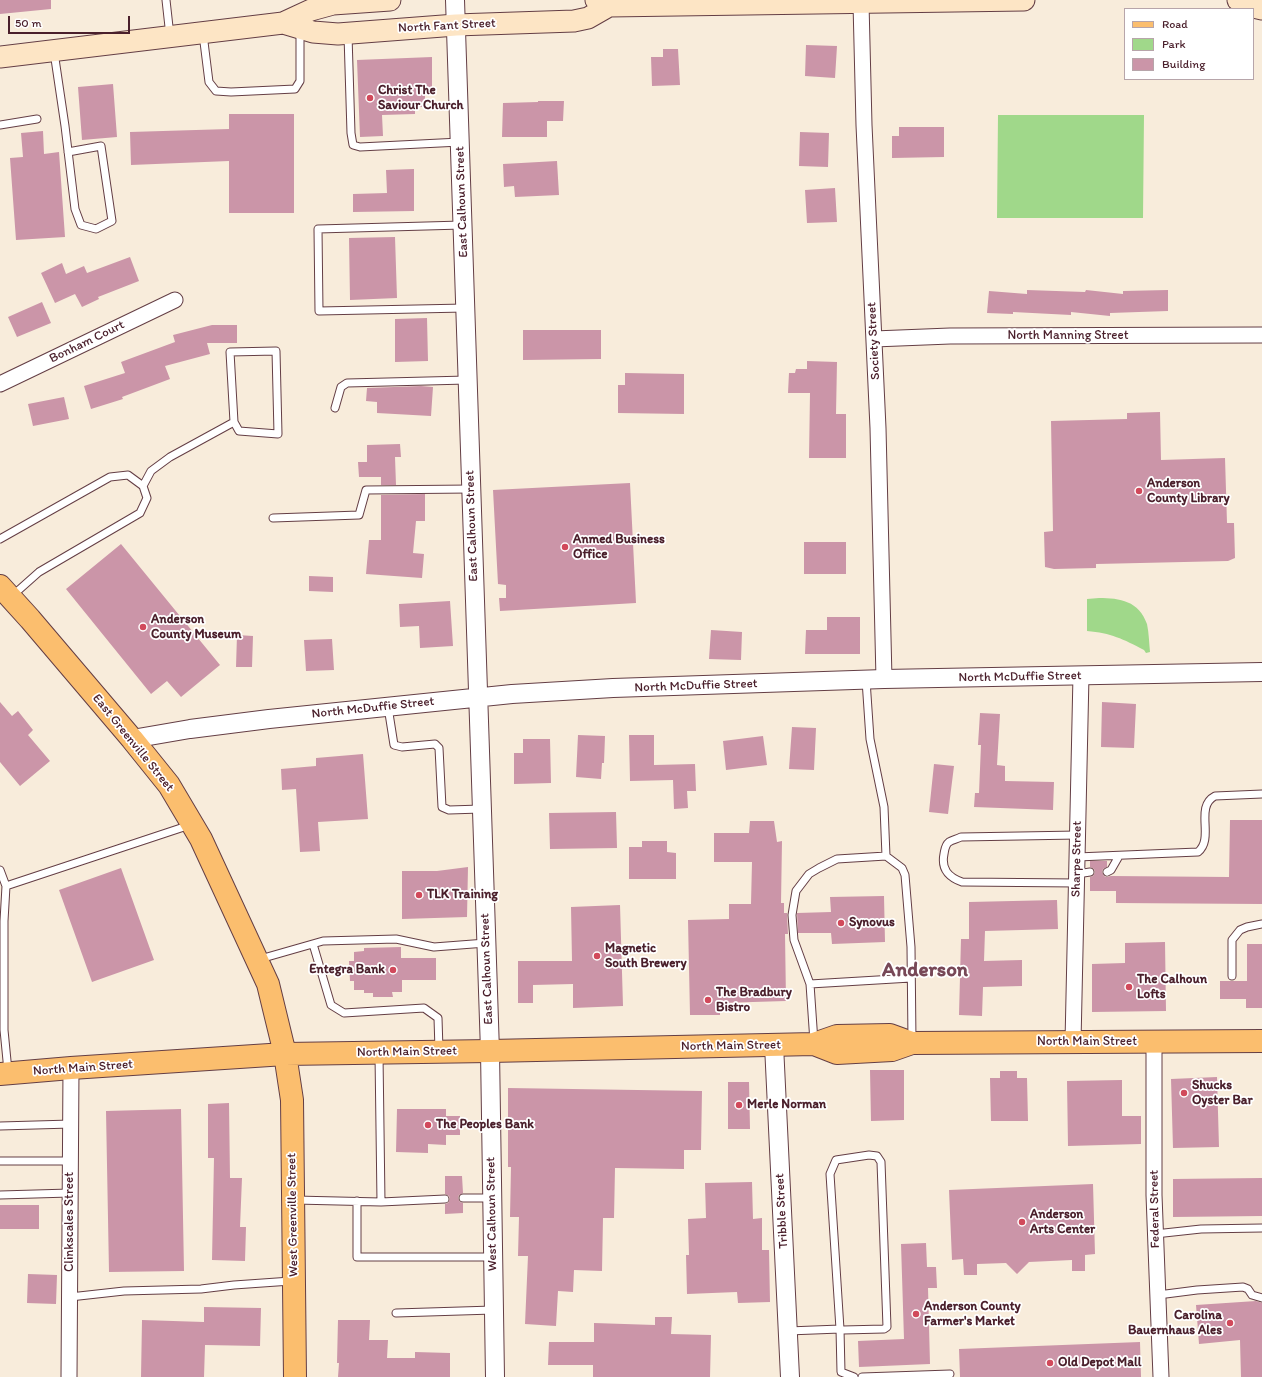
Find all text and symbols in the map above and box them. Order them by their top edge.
scale bar [10,8,132,34]
legend [1124,8,1254,80]
text: 50 m [15,16,41,30]
street label: North Fant Street [398,16,496,36]
text: Road [1162,17,1188,31]
text: Park [1162,37,1186,51]
text: Building [1162,57,1205,71]
place label: Christ The Saviour Church [378,83,464,114]
marker: Christ The Saviour Church [365,93,375,103]
street label: East Calhoun Street [452,146,472,258]
street label: Society Street [864,302,884,380]
street label: Bonham Court [47,317,127,367]
street label: North Manning Street [1007,328,1129,344]
street label: East Calhoun Street [462,470,482,582]
place label: Anderson County Library [1147,476,1230,507]
marker: Anderson County Library [1134,486,1144,496]
place label: Anmed Business Office [573,532,665,563]
marker: Anmed Business Office [560,542,570,552]
place label: Anderson County Museum [151,612,241,643]
marker: Anderson County Museum [138,622,148,632]
street label: North McDuffie Street [958,668,1082,686]
street label: North McDuffie Street [634,676,758,696]
street label: East Greenville Street [89,691,177,795]
street label: North McDuffie Street [311,694,435,722]
street label: Sharpe Street [1069,821,1085,897]
place label: TLK Training [427,887,498,903]
marker: TLK Training [414,890,424,900]
street label: East Calhoun Street [477,913,497,1025]
place label: Synovus [849,915,895,931]
marker: Synovus [836,918,846,928]
place label: Magnetic South Brewery [605,941,687,972]
marker: Magnetic South Brewery [592,951,602,961]
district label: Anderson [882,958,968,984]
place label: Entegra Bank [309,962,385,978]
marker: Entegra Bank [388,965,398,975]
place label: The Calhoun Lofts [1137,972,1207,1003]
marker: The Calhoun Lofts [1124,982,1134,992]
place label: The Bradbury Bistro [716,985,792,1016]
marker: The Bradbury Bistro [703,995,713,1005]
street label: North Main Street [1037,1034,1137,1050]
street label: North Main Street [681,1037,781,1055]
street label: North Main Street [357,1043,457,1061]
street label: North Main Street [32,1057,134,1079]
place label: Shucks Oyster Bar [1192,1078,1253,1109]
marker: Shucks Oyster Bar [1179,1088,1189,1098]
place label: Merle Norman [747,1097,826,1113]
marker: Merle Norman [734,1100,744,1110]
place label: The Peoples Bank [436,1117,534,1133]
marker: The Peoples Bank [423,1120,433,1130]
street label: West Greenville Street [284,1153,302,1277]
street label: West Calhoun Street [483,1157,501,1271]
street label: Federal Street [1147,1170,1163,1248]
street label: Clinkscales Street [62,1172,78,1272]
street label: Tribble Street [772,1173,792,1249]
place label: Anderson Arts Center [1030,1207,1095,1238]
marker: Anderson Arts Center [1017,1217,1027,1227]
place label: Anderson County Farmer's Market [924,1299,1021,1330]
place label: Carolina Bauernhaus Ales [1128,1308,1222,1339]
marker: Anderson County Farmer's Market [911,1309,921,1319]
marker: Carolina Bauernhaus Ales [1225,1318,1235,1328]
place label: Old Depot Mall [1058,1355,1141,1371]
marker: Old Depot Mall [1045,1358,1055,1368]

